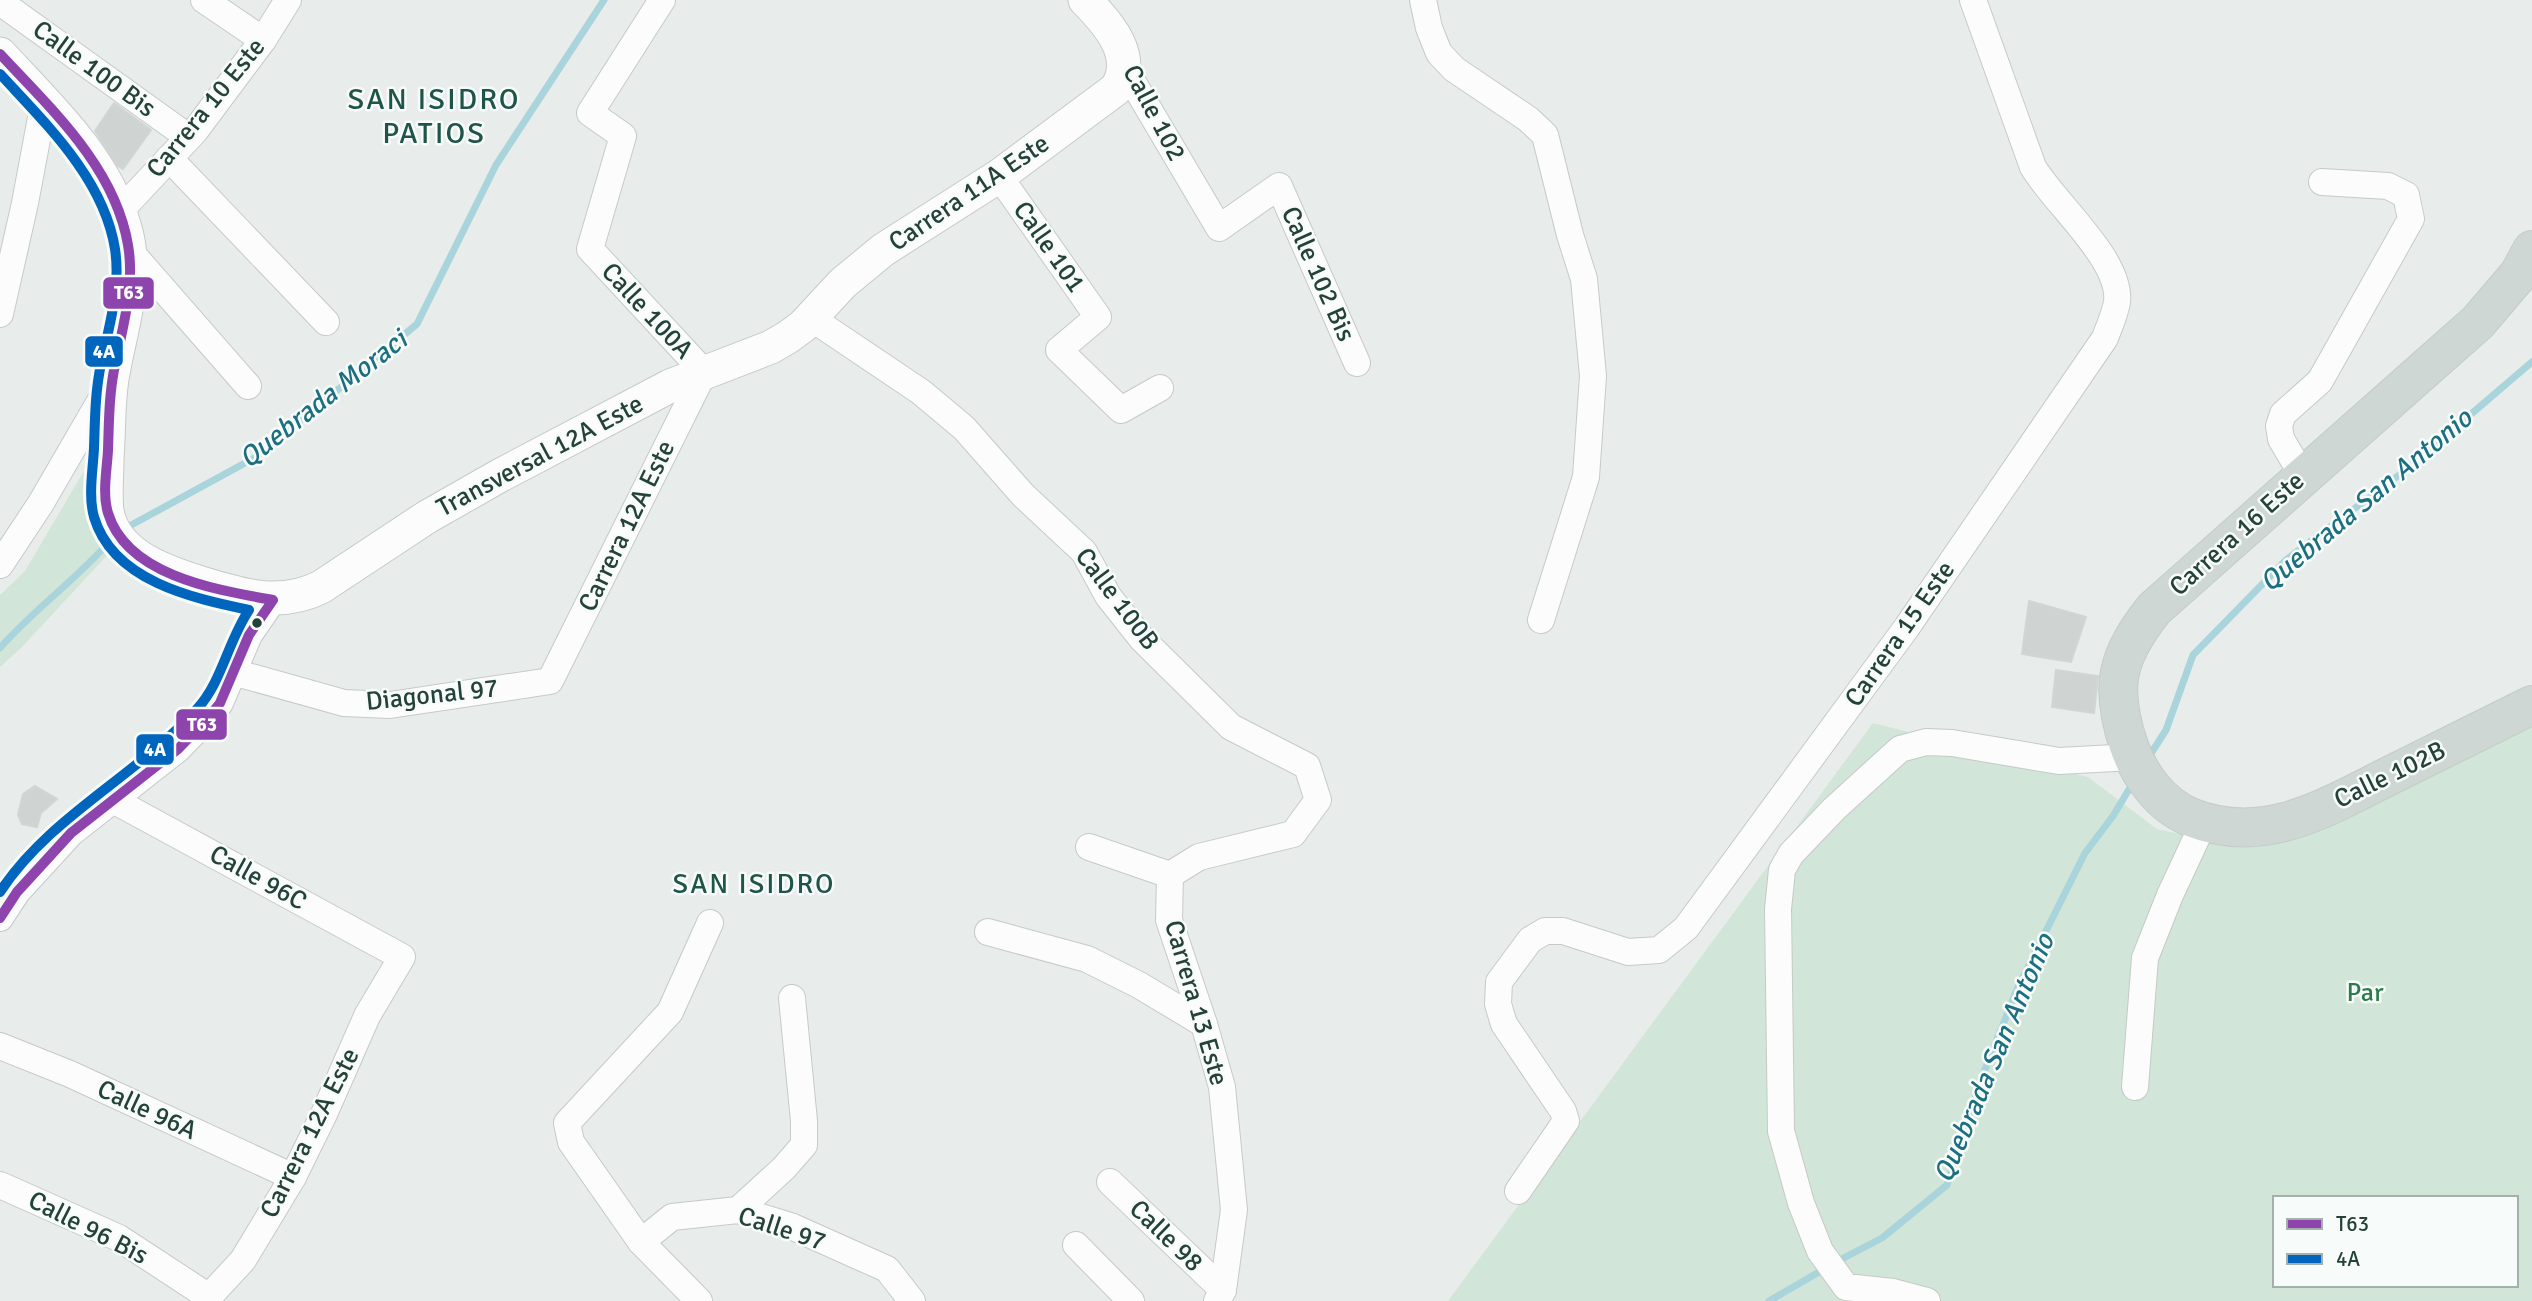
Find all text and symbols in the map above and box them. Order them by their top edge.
street label: Calle 100 Bis [26,14,162,124]
street label: Carrera 10 Este [140,32,272,184]
street label: Calle 102 [1115,59,1193,167]
district label: SAN ISIDRO PATIOS [347,81,521,152]
street label: Carrera 11A Este [883,128,1055,258]
street label: Calle 101 [1006,195,1092,299]
street label: Calle 102 Bis [1274,202,1362,346]
street label: Calle 100A [594,256,700,366]
line badge: T63 [102,276,155,310]
text: T63 [114,281,144,305]
water label: Quebrada Moraci [232,321,416,475]
line badge: 4A [84,335,124,368]
text: 4A [93,340,115,364]
street label: Transversal 12A Este [431,388,649,524]
water label: Quebrada San Antonio [2253,400,2480,599]
street label: Carrera 12A Este [572,435,682,617]
street label: Carrera 16 Este [2163,465,2311,603]
street label: Calle 100B [1068,541,1166,657]
street label: Carrera 15 Este [1838,555,1962,713]
unlabelled marker [250,616,264,630]
street label: Diagonal 97 [364,672,500,718]
line badge: T63 [175,708,228,741]
text: T63 [187,713,217,737]
line badge: 4A [135,733,175,766]
street label: Calle 102B [2329,734,2451,816]
text: 4A [144,738,166,762]
street label: Calle 96C [204,838,312,918]
district label: SAN ISIDRO [673,867,835,901]
street label: Carrera 13 Este [1157,917,1235,1089]
water label: Quebrada San Antonio [1926,927,2062,1187]
park label: Par [2347,977,2384,1009]
street label: Carrera 12A Este [253,1043,367,1223]
street label: Calle 96A [92,1073,202,1147]
street label: Calle 96 Bis [23,1184,153,1272]
street label: Calle 98 [1122,1193,1210,1279]
legend [2273,1196,2518,1287]
street label: Calle 97 [734,1200,830,1258]
text: T63 [2336,1211,2369,1237]
text: 4A [2336,1246,2360,1272]

